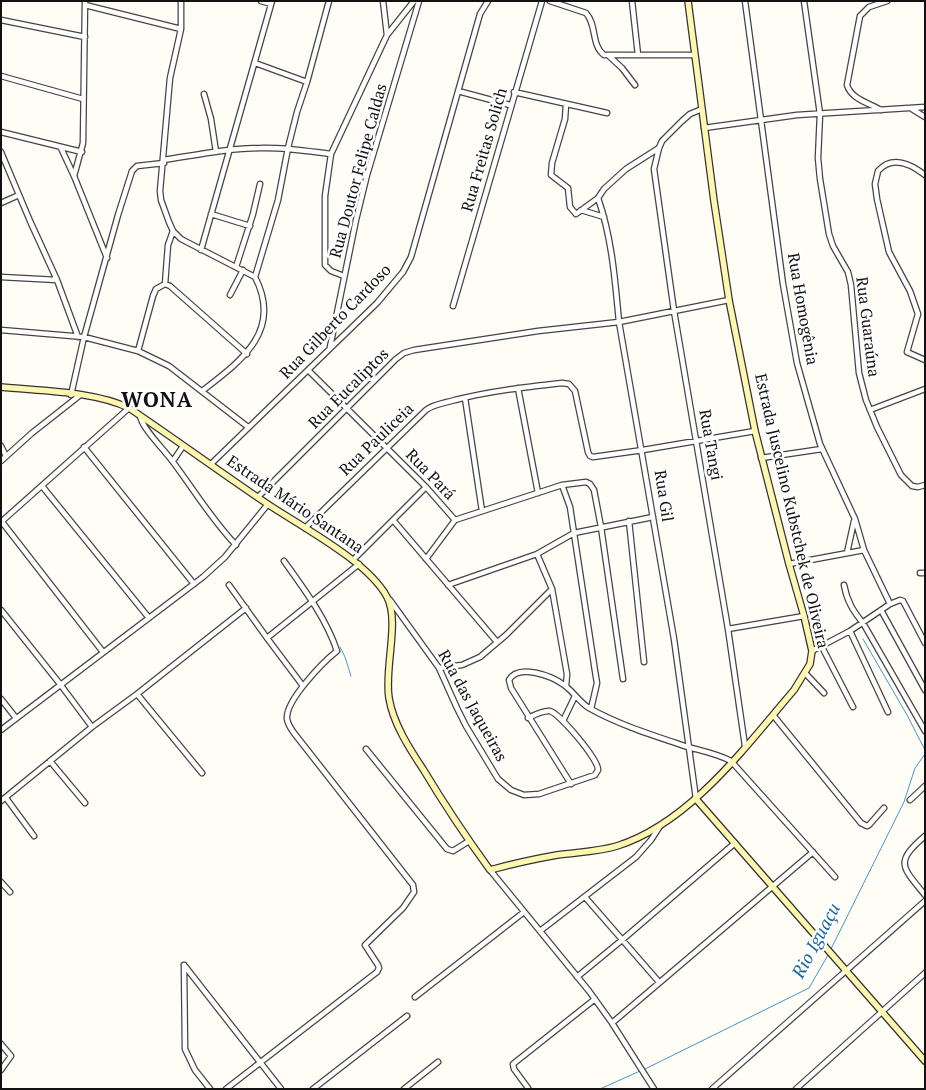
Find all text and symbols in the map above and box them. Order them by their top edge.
street label: Rua Doutor Felipe Caldas [326,82,392,260]
street label: Rua Freitas Solich [458,86,512,214]
street label: Rua Homogênia [783,252,821,366]
street label: Rua Gilberto Cardoso [276,261,396,383]
street label: Rua Guaraúna [851,276,883,378]
street label: Rua Eucaliptos [305,345,393,433]
street label: Estrada Juscelino Kubstchek de Oliveira [750,372,832,650]
district label: WONA [120,388,194,414]
street label: Rua Pauliceia [336,400,418,480]
street label: Rua Tangi [694,408,726,482]
street label: Rua Pará [401,446,459,504]
street label: Estrada Mário Santana [223,452,367,558]
street label: Rua Gil [649,469,677,523]
street label: Rua das Jaqueiras [433,647,511,765]
water label: Rio Iguaçu [788,900,846,982]

